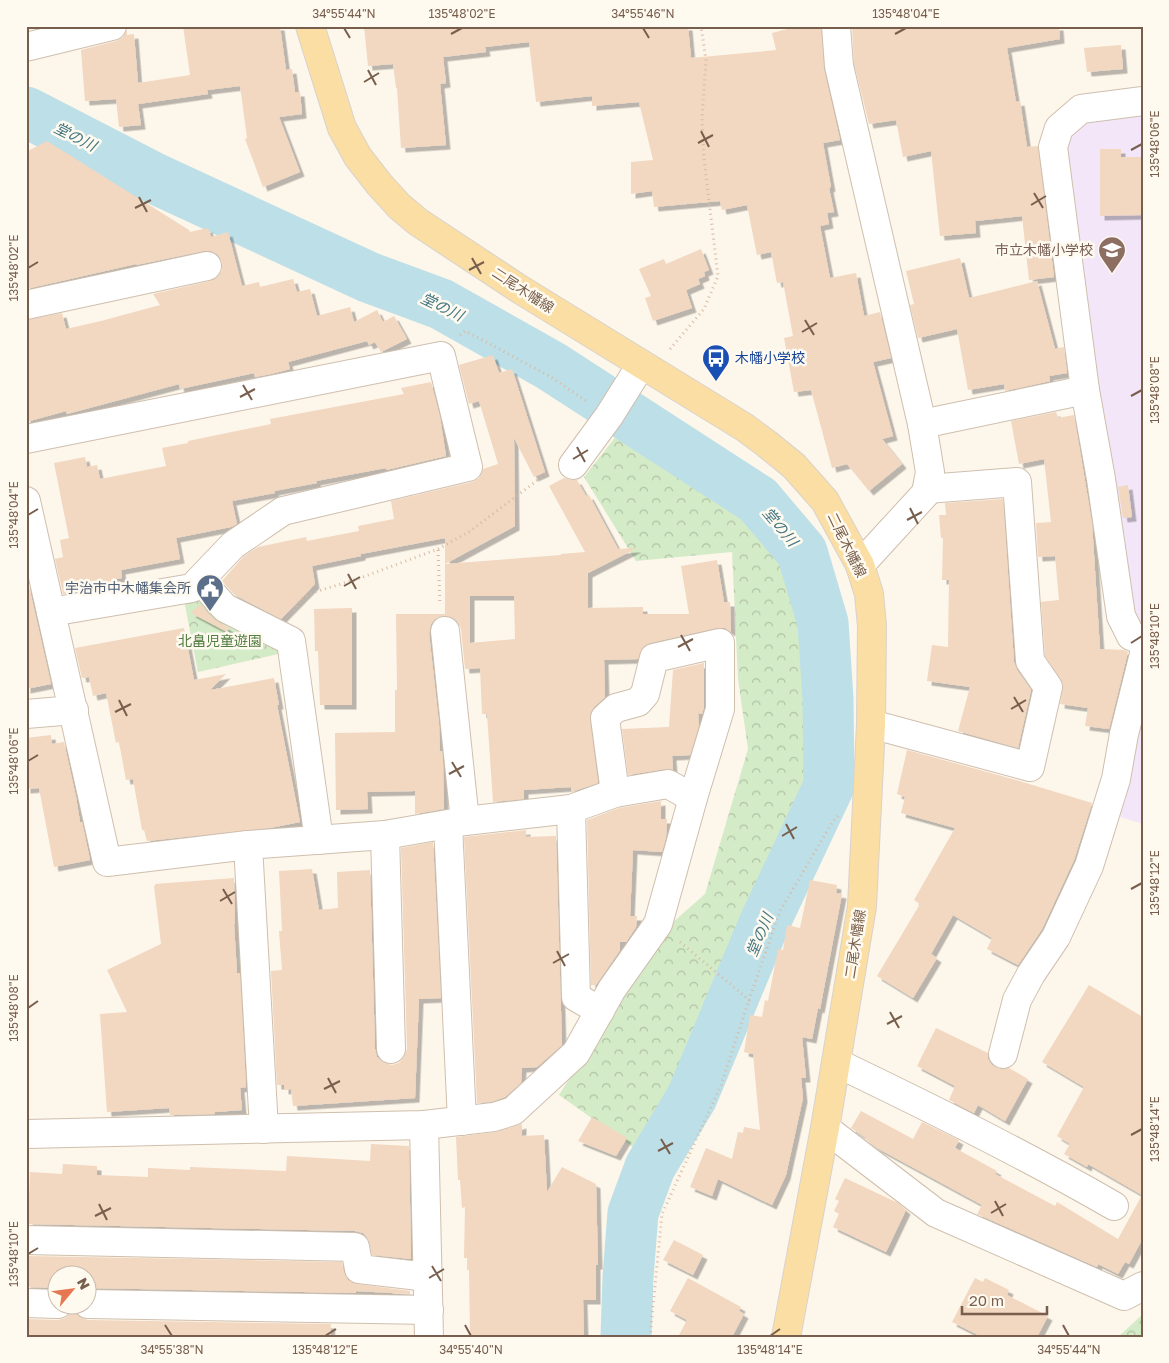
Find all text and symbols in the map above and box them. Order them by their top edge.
text: 34°55'44"N [312,6,376,21]
text: 135°48'02"E [428,6,496,21]
text: 34°55'46"N [611,6,675,21]
text: 135°48'04"E [872,6,940,21]
text: 135°48'06"E [1147,110,1162,178]
water label: 堂の川 [51,118,101,155]
text: 135°48'02"E [6,234,21,302]
school or university icon: 市立木幡小学校 [1097,235,1127,274]
place label: 市立木幡小学校 [995,241,1093,258]
street label: 二尾木幡線 [489,263,557,316]
water label: 堂の川 [418,288,468,325]
bus stop icon: 木幡小学校 [701,343,731,382]
place label: 木幡小学校 [735,349,805,366]
text: 135°48'08"E [1147,356,1162,424]
text: 135°48'04"E [6,481,21,549]
water label: 堂の川 [759,503,803,551]
street label: 二尾木幡線 [824,510,870,580]
public building icon: 宇治市中木幡集会所 [195,573,225,612]
place label: 宇治市中木幡集会所 [65,579,191,596]
text: 135°48'10"E [1147,603,1162,669]
park label: 北畠児童遊園 [178,632,262,649]
text: 135°48'06"E [6,727,21,795]
text: 135°48'12"E [1147,850,1162,916]
street label: 二尾木幡線 [841,908,868,980]
water label: 堂の川 [742,909,777,959]
text: 135°48'08"E [6,974,21,1042]
text: 135°48'14"E [1147,1096,1162,1162]
text: 135°48'10"E [6,1221,21,1287]
north arrow [48,1266,98,1316]
text: N [74,1275,94,1292]
scale bar [962,1283,1046,1315]
text: 20 m [969,1291,1004,1309]
text: 34°55'38"N [140,1342,204,1357]
text: 135°48'12"E [292,1342,358,1357]
text: 34°55'40"N [439,1342,503,1357]
text: 135°48'14"E [737,1342,803,1357]
text: 34°55'44"N [1037,1342,1101,1357]

